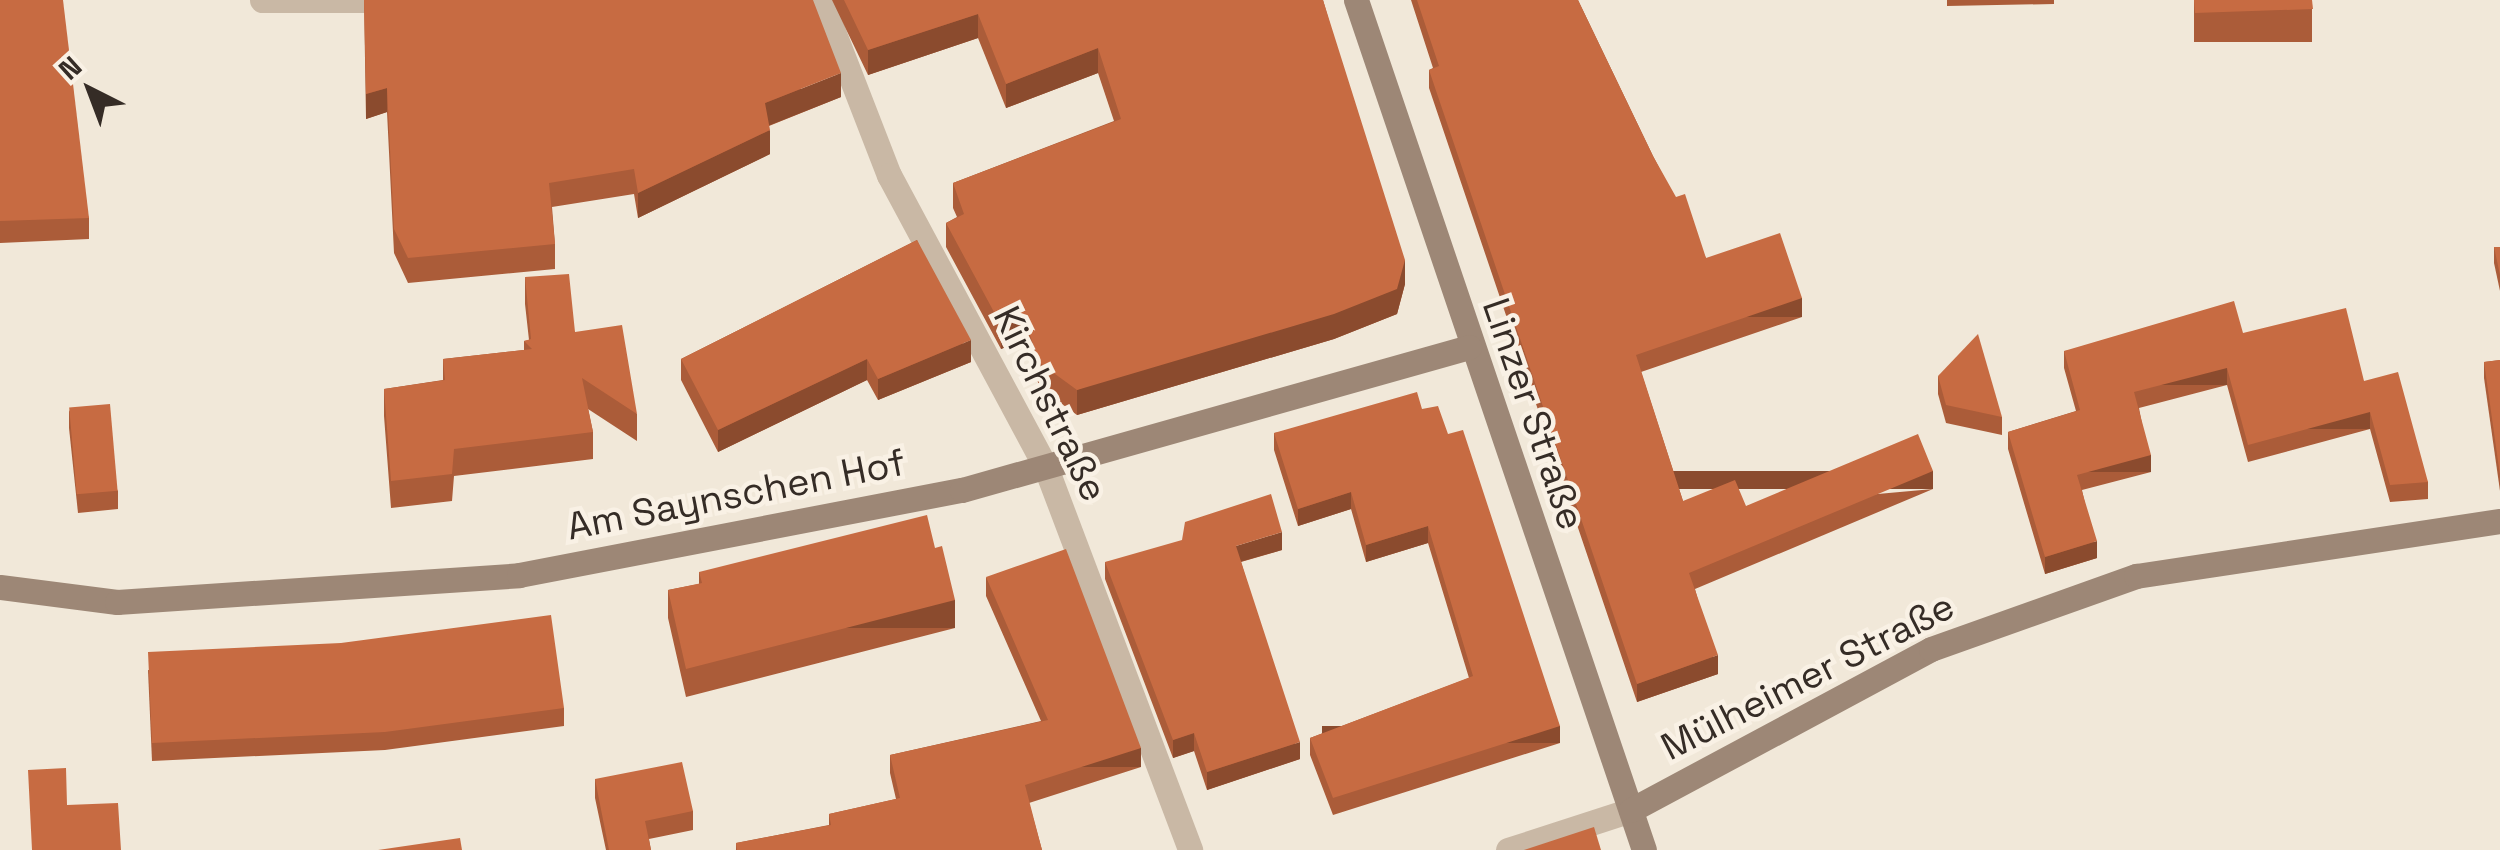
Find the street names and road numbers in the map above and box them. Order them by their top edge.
street label: Linzer Straße [1472,292,1594,536]
street label: Kirchstraße [983,299,1117,509]
street label: Am Saynschen Hof [563,440,909,550]
street label: Mülheimer Straße [1654,583,1962,771]

